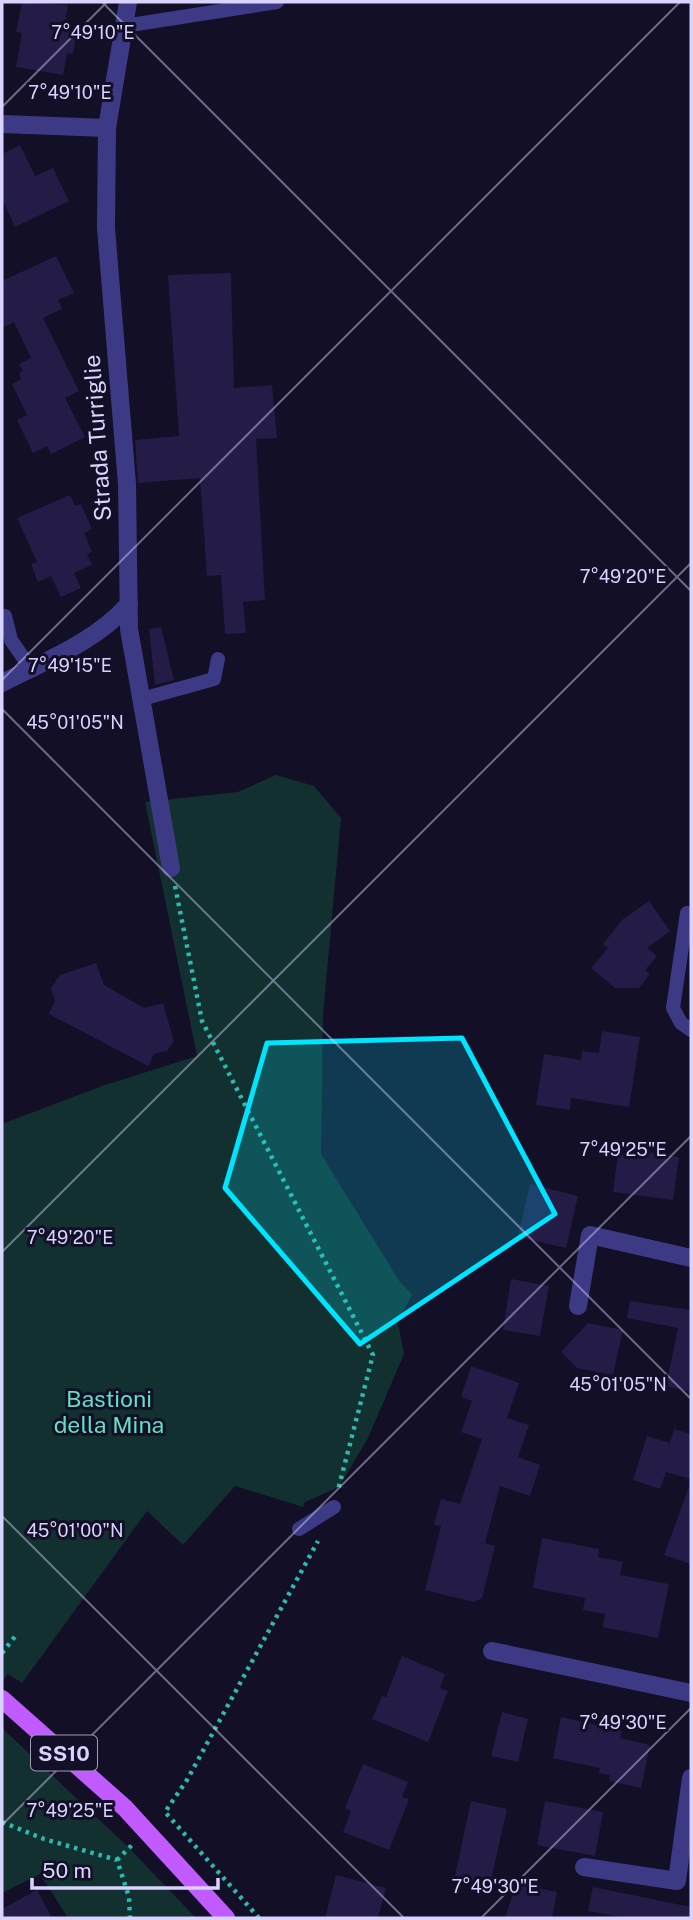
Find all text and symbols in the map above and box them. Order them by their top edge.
text: 7°49'10"E [51,22,135,43]
text: 7°49'10"E [28,82,112,103]
street label: Strada Turriglie [78,354,116,522]
text: 7°49'20"E [580,566,666,587]
text: 7°49'15"E [28,655,112,676]
text: 45°01'05"N [26,712,124,733]
text: 7°49'25"E [579,1139,667,1160]
text: 7°49'20"E [27,1227,113,1248]
text: 45°01'05"N [569,1374,667,1395]
park label: Bastioni della Mina [54,1385,164,1438]
text: 45°01'00"N [27,1520,123,1541]
text: 7°49'30"E [579,1712,667,1733]
road number: SS10 [31,1736,97,1770]
text: 7°49'25"E [26,1800,114,1821]
scale bar [32,1846,217,1890]
text: 50 m [42,1858,92,1883]
text: 7°49'30"E [451,1876,539,1897]

